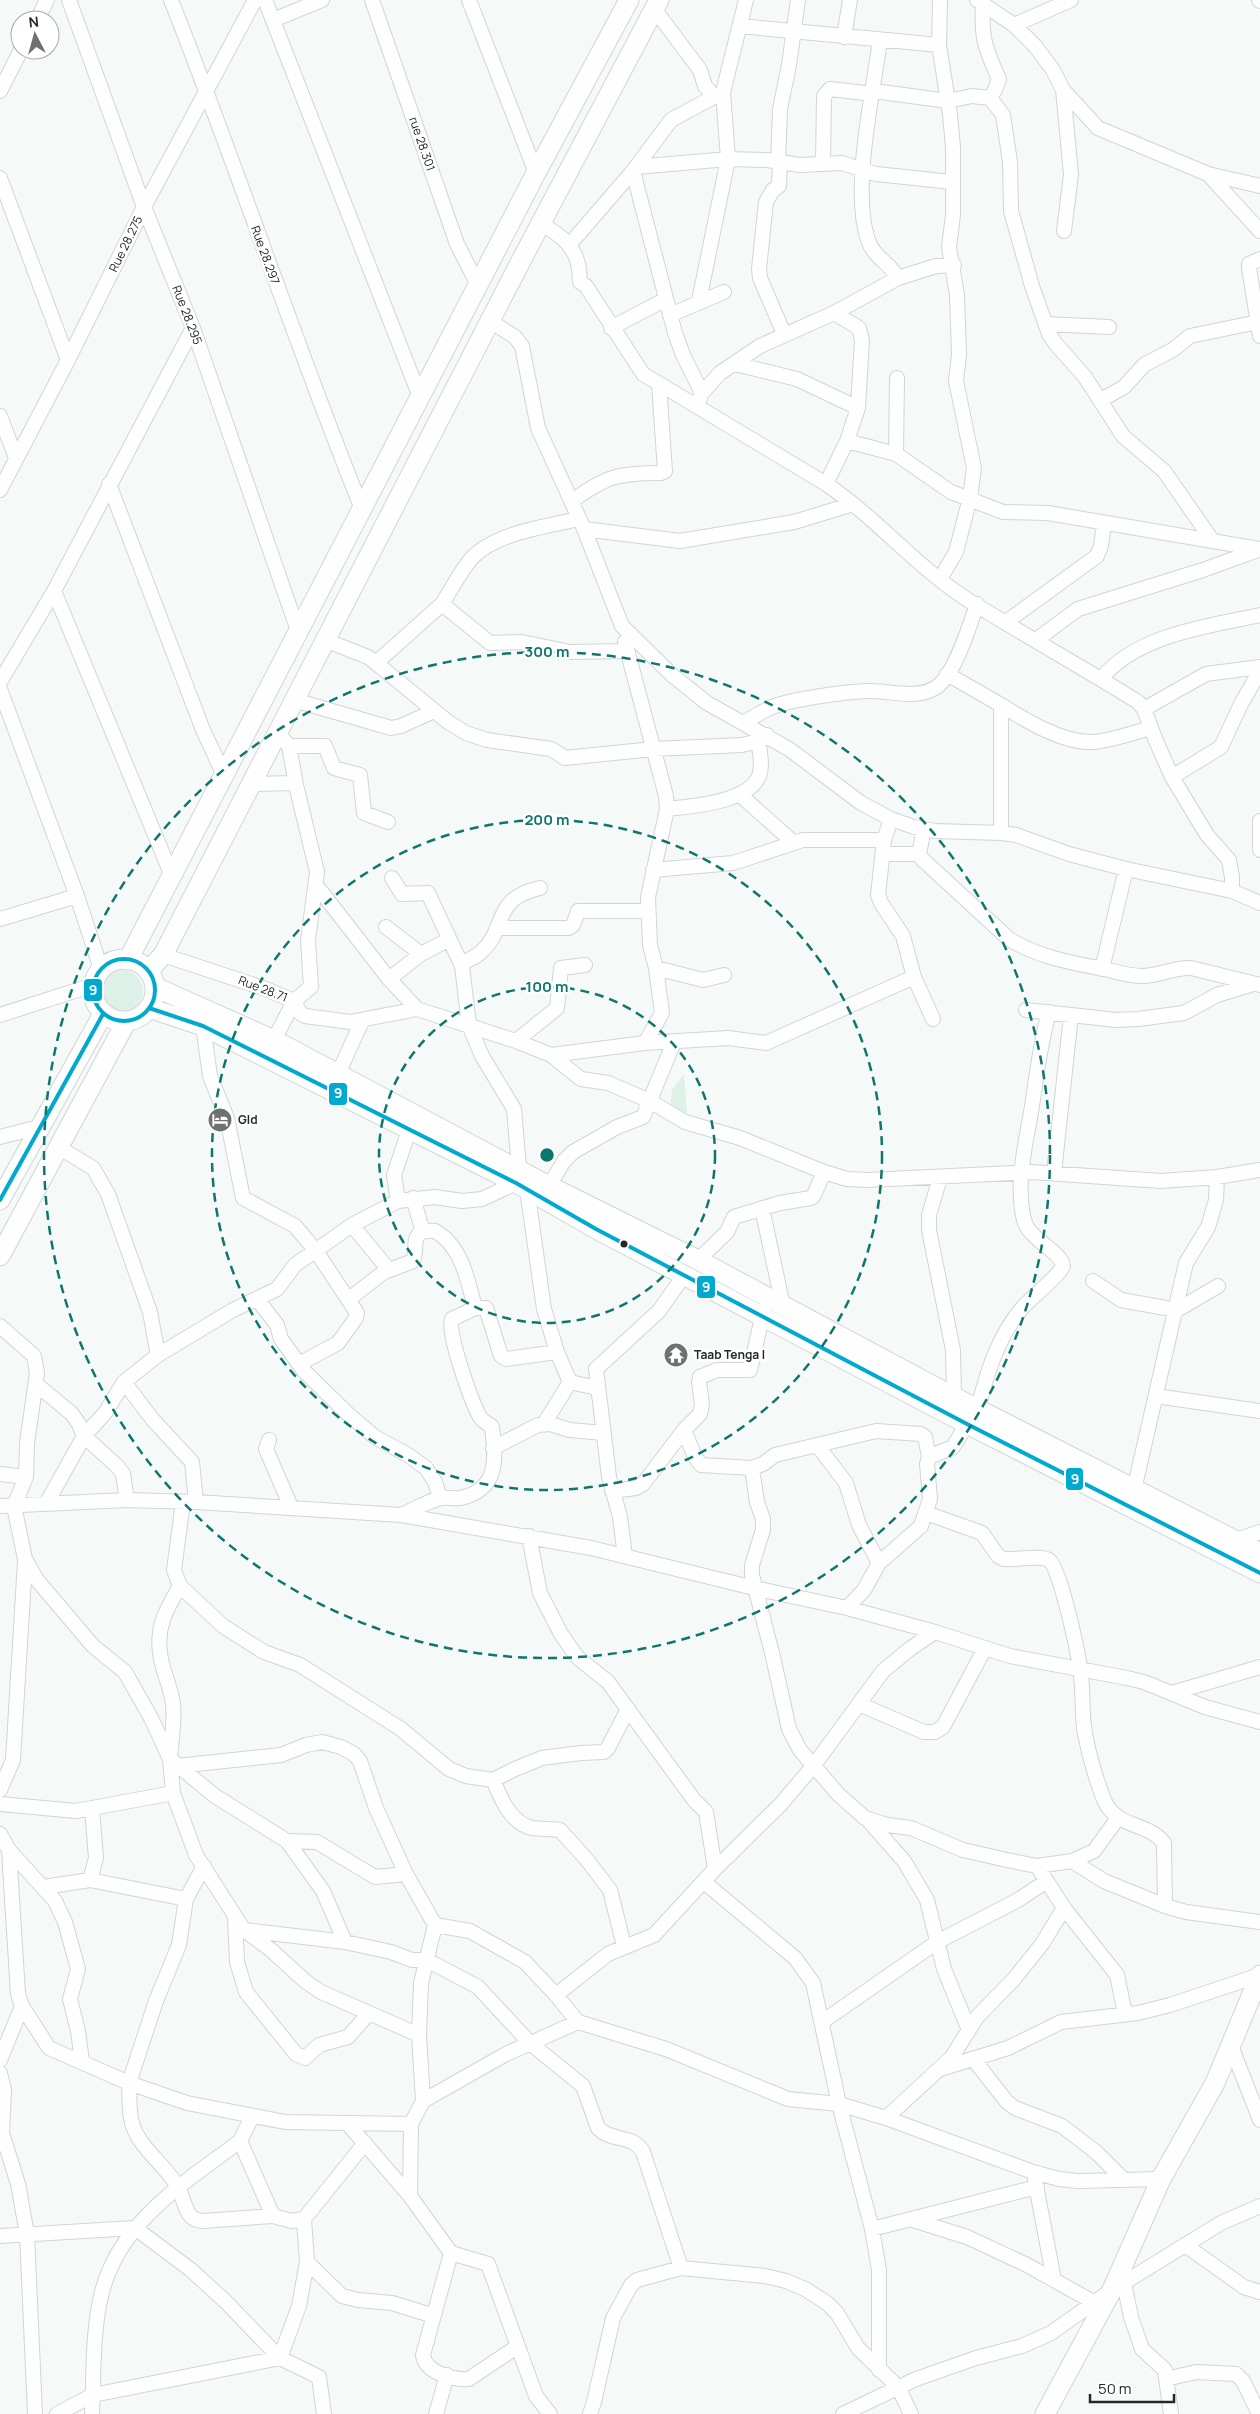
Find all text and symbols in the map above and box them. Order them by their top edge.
north arrow [10,10,60,60]
text: N [28,12,40,32]
street label: rue 28.301 [405,114,440,173]
street label: Rue 28.275 [105,213,147,275]
street label: Rue 28.297 [247,223,284,286]
street label: Rue 28.295 [168,283,207,347]
text: 300 m [525,641,569,662]
text: 200 m [524,809,570,830]
street label: Rue 28.71 [236,971,290,1006]
text: 100 m [526,976,568,997]
line badge: 9 [83,978,103,1002]
text: 9 [89,980,97,999]
line badge: 9 [328,1082,348,1106]
text: 9 [334,1083,342,1102]
hotel icon: Gld [207,1107,233,1133]
place label: Gld [238,1111,258,1128]
centre of rings [538,1146,556,1164]
unlabelled marker [619,1239,629,1249]
line badge: 9 [696,1275,716,1299]
text: 9 [702,1277,710,1296]
temple icon: Taab Tenga I [663,1342,689,1368]
place label: Taab Tenga I [694,1346,765,1363]
line badge: 9 [1065,1467,1084,1491]
text: 9 [1071,1469,1079,1488]
scale bar [1090,2372,1174,2404]
text: 50 m [1098,2378,1132,2399]

